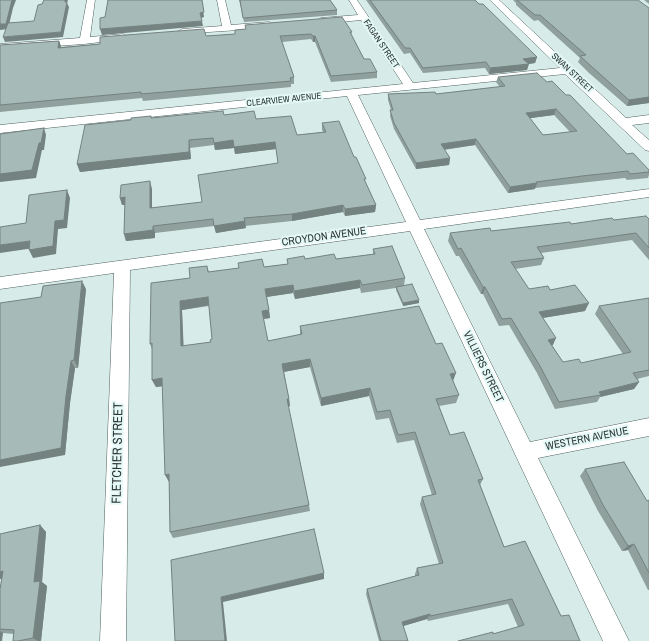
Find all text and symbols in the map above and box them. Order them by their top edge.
street label: FAGAN STREET [361,18,401,70]
street label: SWAN STREET [549,51,595,95]
street label: CLEARVIEW AVENUE [246,91,322,109]
street label: CROYDON AVENUE [281,225,367,249]
street label: VILLIERS STREET [460,329,506,405]
street label: FLETCHER STREET [109,402,127,504]
street label: WESTERN AVENUE [544,425,630,453]

